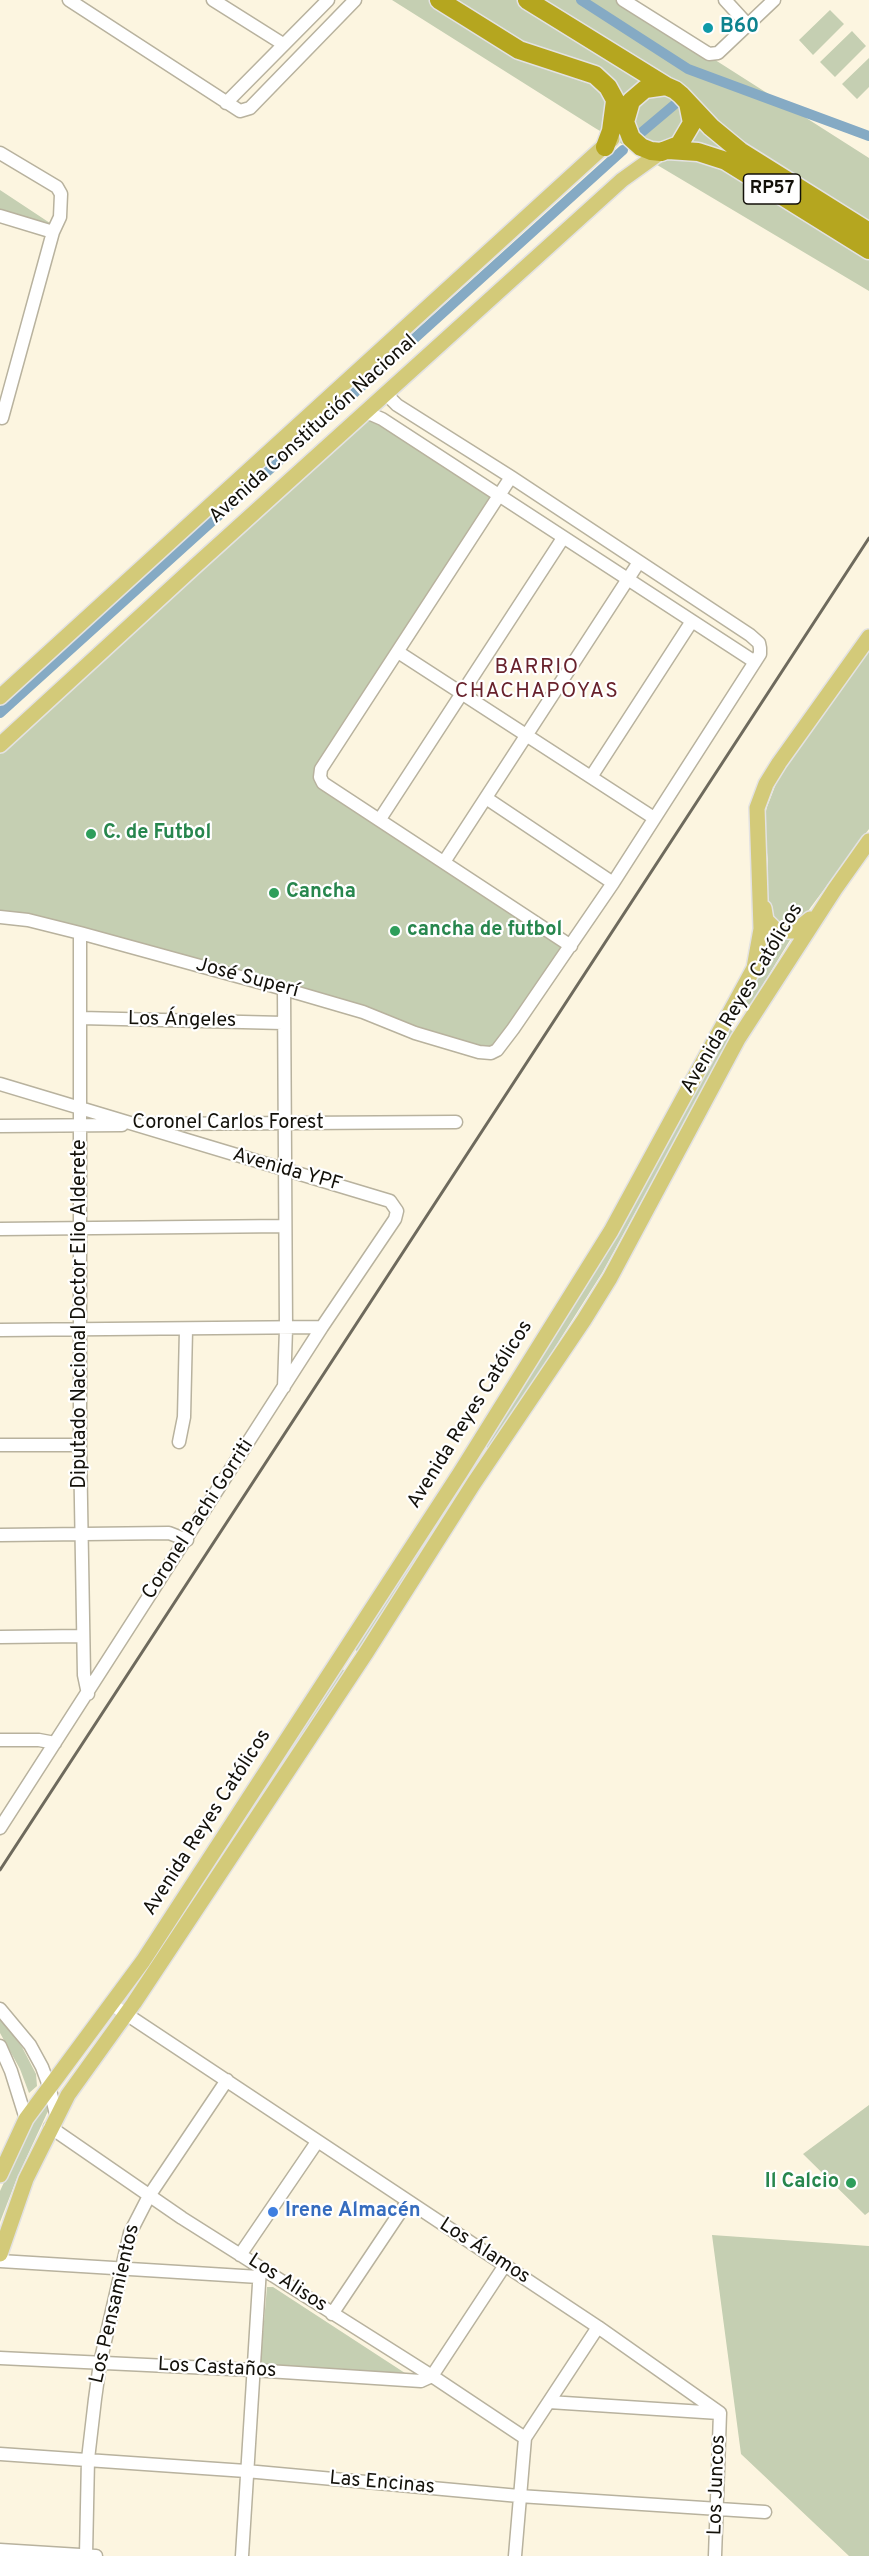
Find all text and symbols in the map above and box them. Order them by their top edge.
place label: B60 [720,16,759,40]
marker: B60 [701,21,715,35]
road number: RP57 [744,174,800,204]
street label: Avenida Constitución Nacional [205,330,423,530]
district label: BARRIO CHACHAPOYAS [455,656,619,706]
place label: C. de Futbol [103,822,211,846]
marker: C. de Futbol [84,827,98,841]
place label: Cancha [286,881,356,905]
marker: Cancha [267,886,281,900]
street label: Avenida Reyes Católicos [677,900,809,1098]
place label: cancha de futbol [407,919,562,943]
marker: cancha de futbol [388,924,402,938]
street label: José Superí [193,954,301,1004]
street label: Los Ángeles [128,1008,236,1034]
street label: Coronel Carlos Forest [132,1112,324,1136]
street label: Diputado Nacional Doctor Elio Alderete [69,1139,93,1489]
street label: Avenida YPF [230,1144,344,1198]
street label: Avenida Reyes Católicos [403,1317,539,1513]
street label: Coronel Pachi Gorriti [138,1435,260,1605]
street label: Avenida Reyes Católicos [139,1725,277,1921]
place label: Il Calcio [765,2171,839,2195]
marker: Il Calcio [844,2176,858,2190]
place label: Irene Almacén [285,2200,421,2224]
marker: Irene Almacén [266,2205,280,2219]
street label: Los Álamos [434,2214,534,2290]
street label: Los Pensamientos [86,2222,146,2386]
street label: Los Alisos [243,2250,331,2318]
street label: Los Castaños [157,2354,277,2384]
street label: Los Juncos [704,2434,732,2536]
street label: Las Encinas [328,2467,436,2501]

